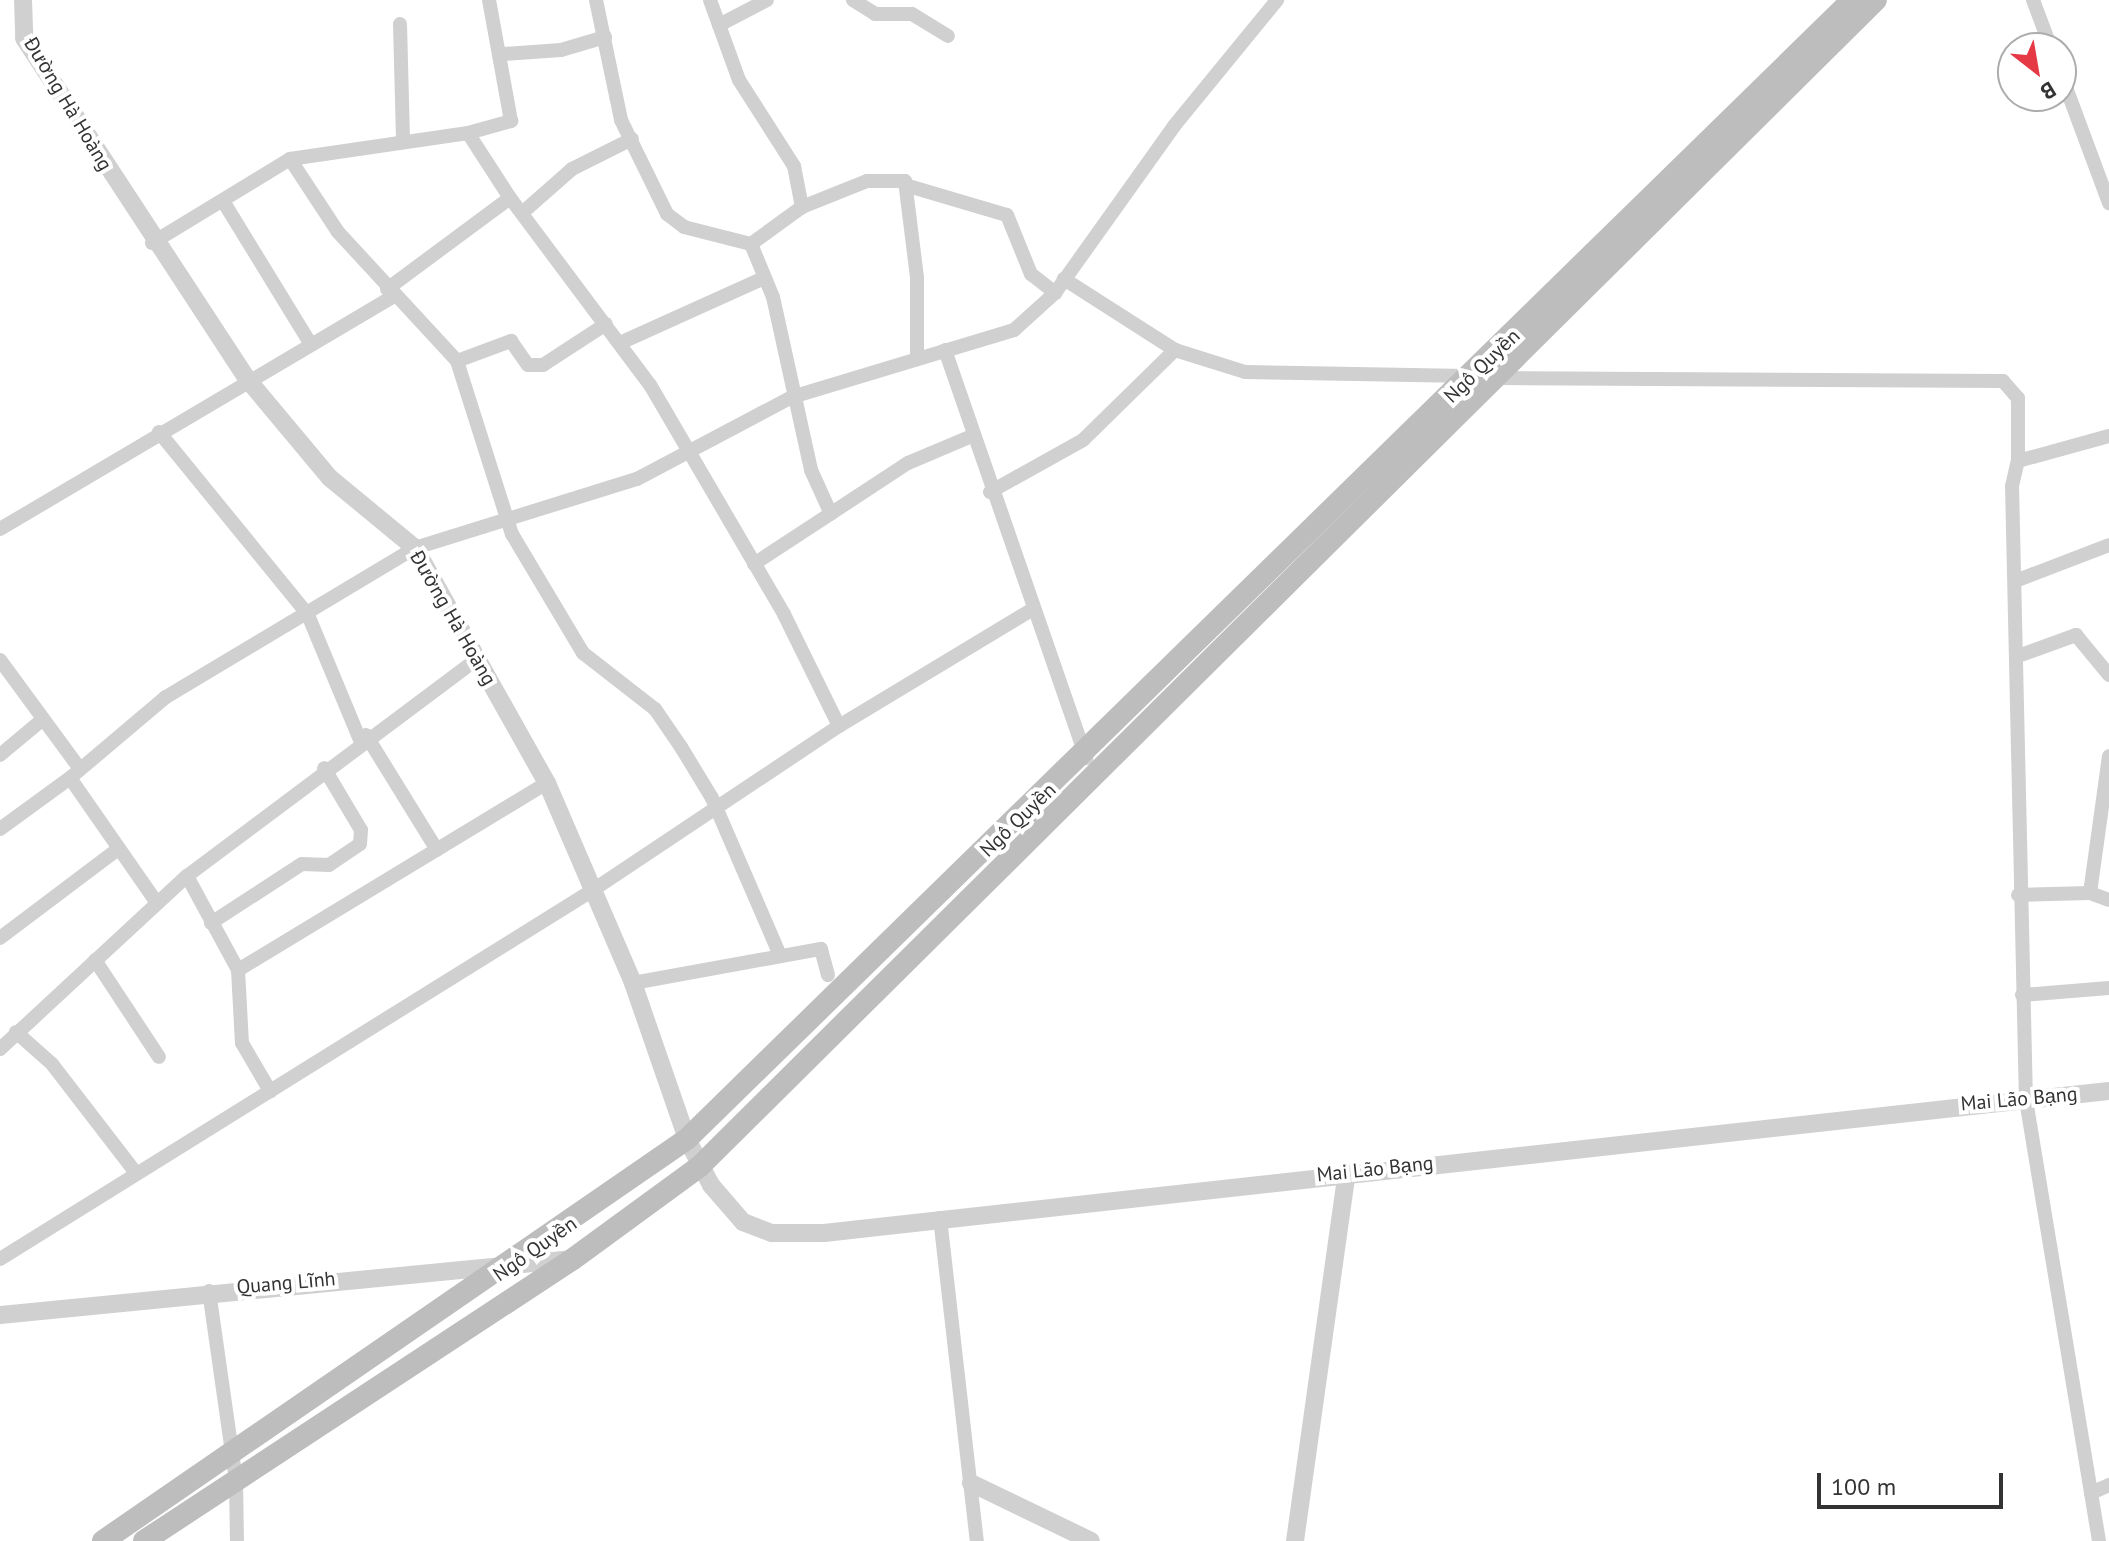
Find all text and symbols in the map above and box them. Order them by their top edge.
north arrow [1997,32,2077,112]
street label: Đường Hà Hoàng [19,33,117,175]
text: B [2036,76,2061,106]
street label: Ngô Quyền [1439,324,1525,408]
street label: Đường Hà Hoàng [405,547,501,689]
street label: Ngô Quyền [975,778,1061,862]
street label: Mai Lão Bạng [1960,1082,2078,1116]
street label: Mai Lão Bạng [1315,1151,1435,1187]
street label: Ngô Quyền [489,1212,581,1286]
street label: Quang Lĩnh [236,1267,336,1299]
scale bar [1821,1457,2007,1507]
text: 100 m [1831,1471,1896,1502]

